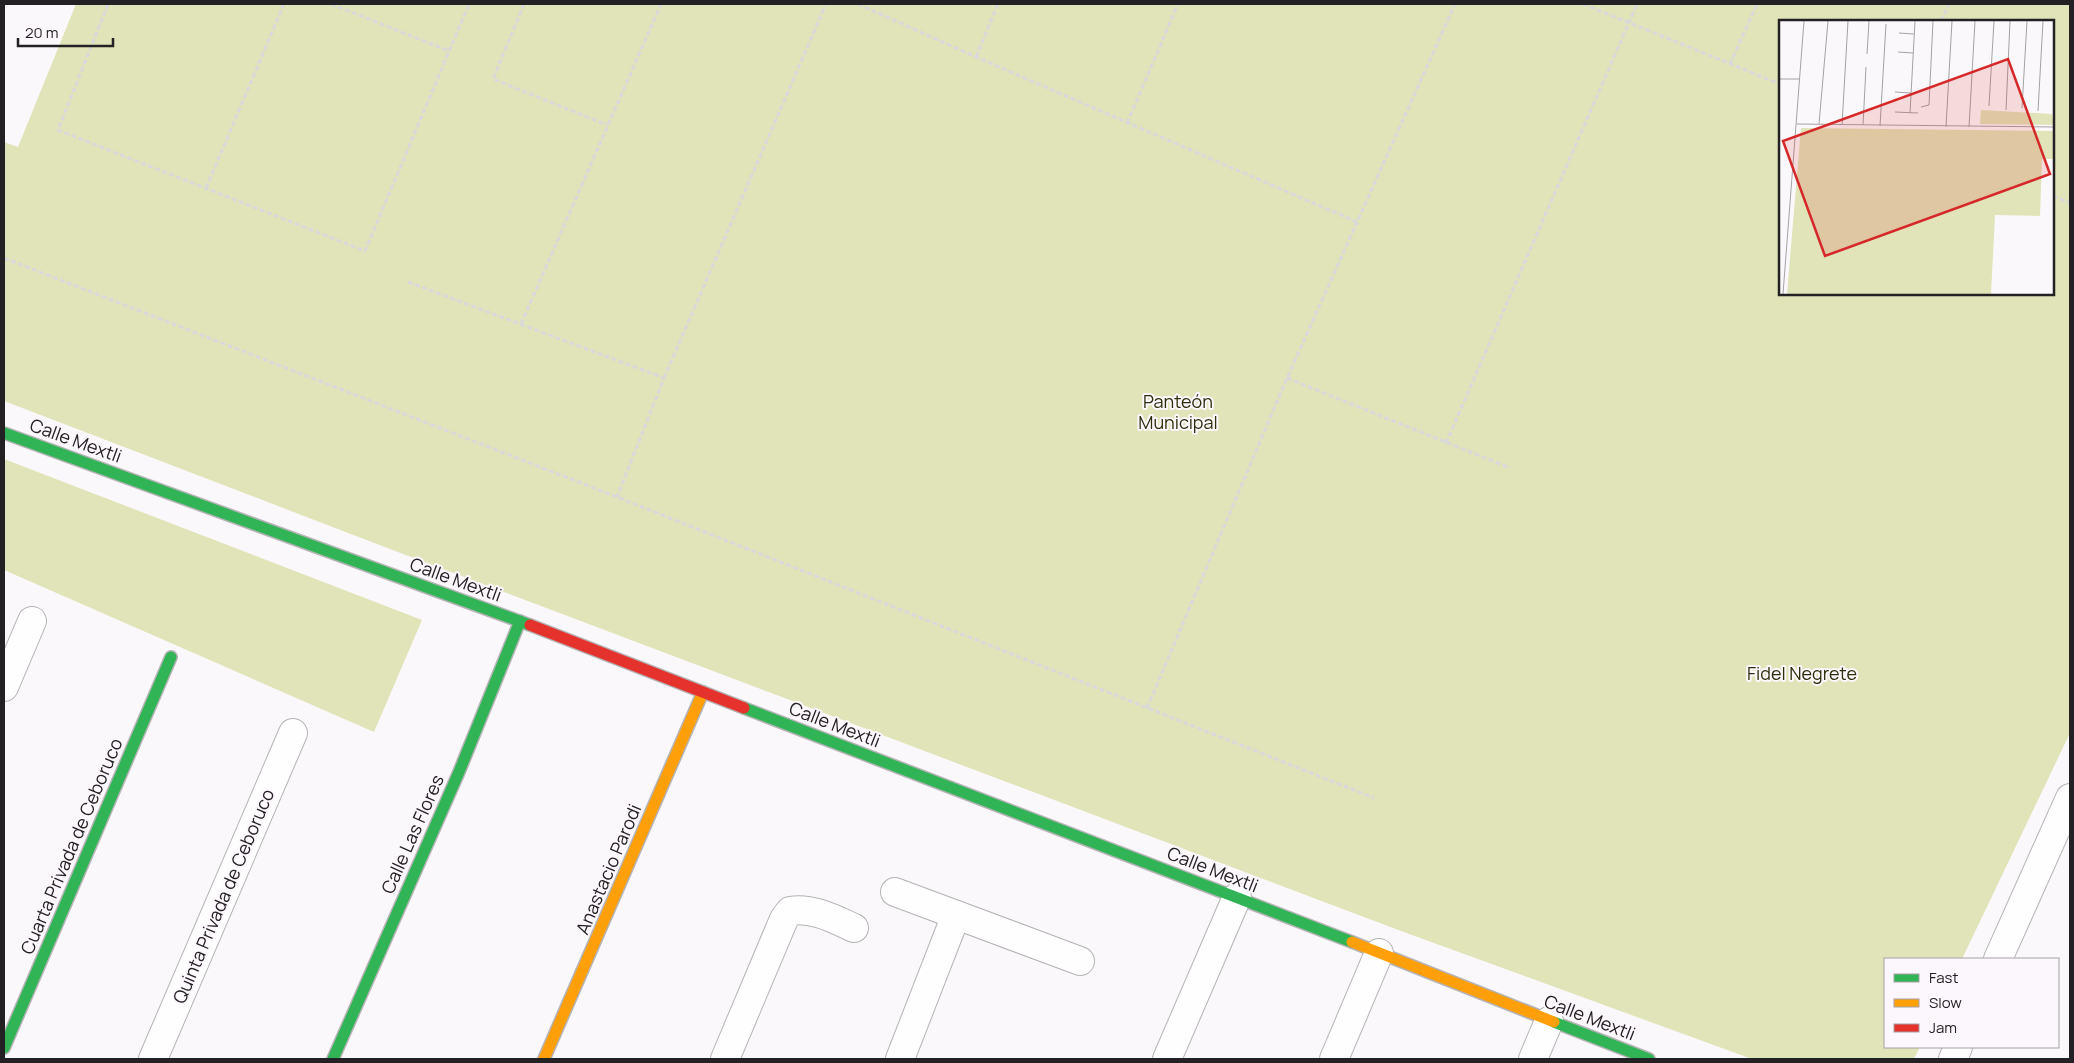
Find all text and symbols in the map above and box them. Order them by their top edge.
scale bar [18,15,112,47]
inset map [1779,20,2054,295]
text: 20 m [25,22,58,43]
park label: Panteón Municipal [1138,389,1218,434]
street label: Calle Mextli [27,412,125,468]
street label: Calle Mextli [407,551,505,607]
park label: Fidel Negrete [1747,661,1857,685]
street label: Calle Mextli [786,696,884,752]
street label: Cuarta Privada de Ceboruco [15,734,127,958]
street label: Calle Las Flores [375,771,449,897]
street label: Quinta Privada de Ceboruco [167,785,279,1007]
street label: Anastacio Parodi [570,800,646,938]
street label: Calle Mextli [1164,841,1262,897]
legend [1884,958,2059,1048]
text: Fast [1929,967,1958,988]
street label: Calle Mextli [1541,989,1639,1045]
text: Slow [1929,992,1962,1013]
text: Jam [1929,1017,1957,1038]

